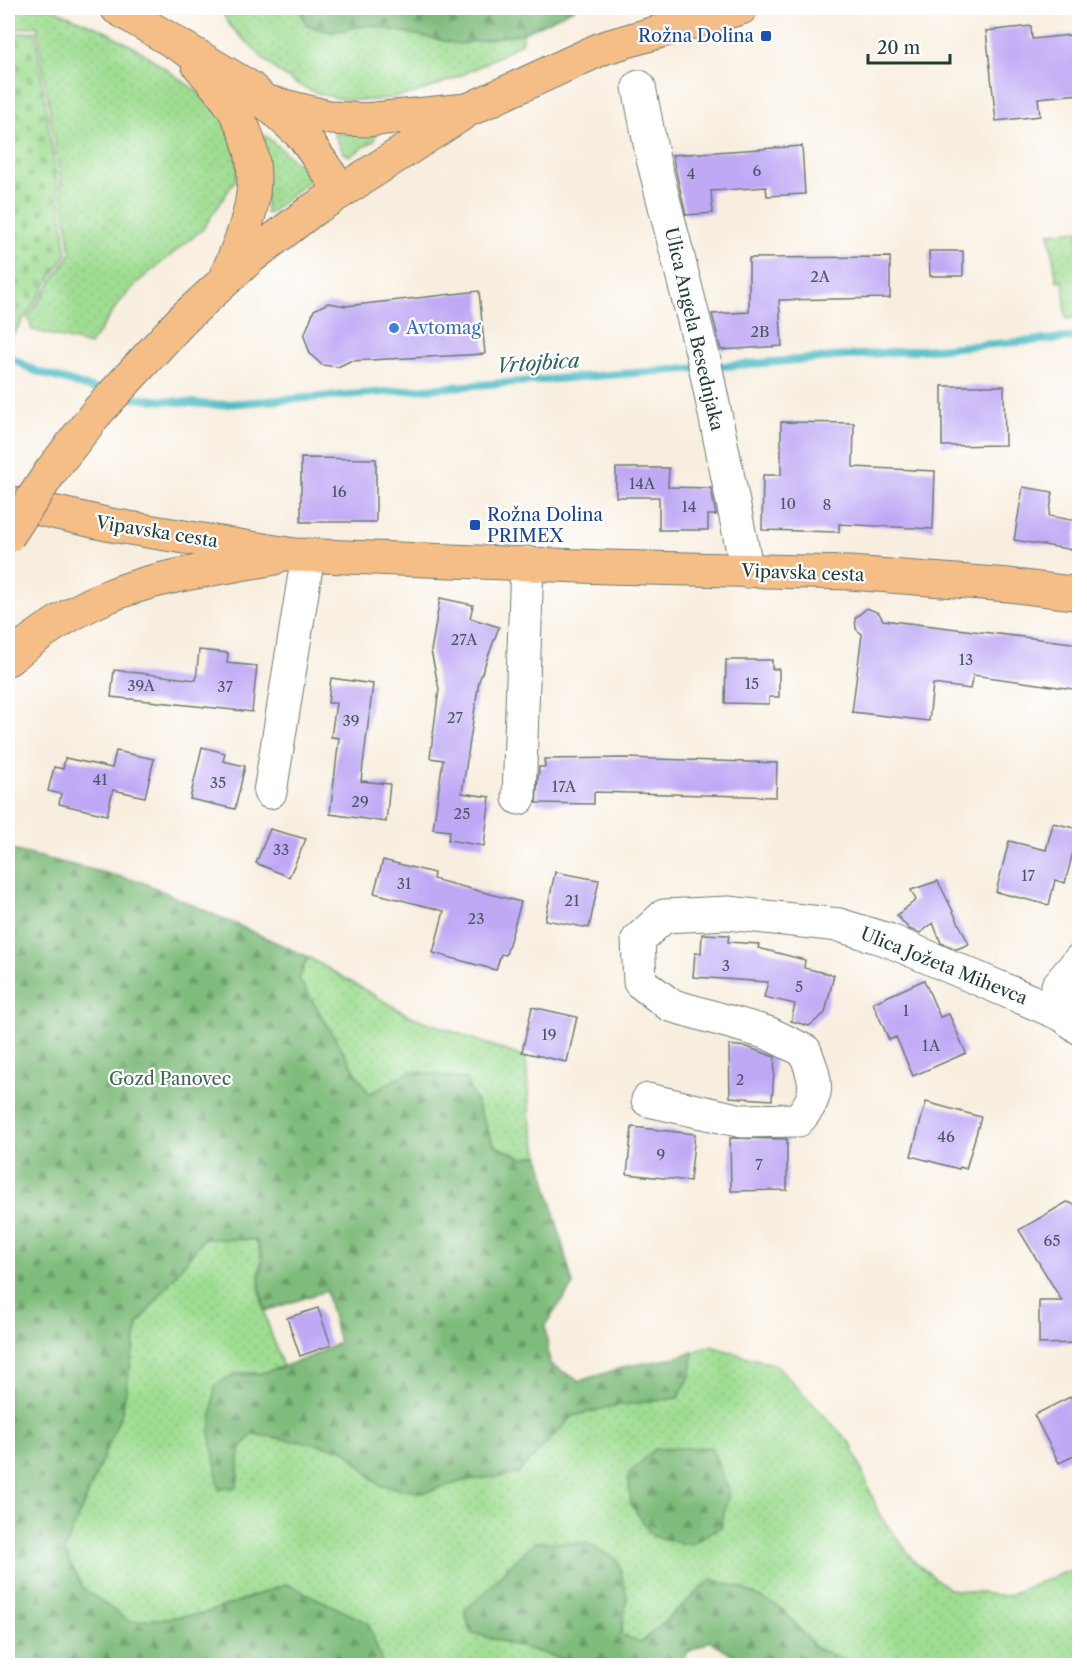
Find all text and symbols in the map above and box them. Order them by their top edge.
place label: Rožna Dolina [638,25,754,47]
scale bar [868,27,950,65]
marker: Rožna Dolina [759,29,773,43]
text: 20 m [877,37,921,59]
house number: 6 [753,161,762,180]
house number: 4 [687,164,695,183]
street label: Ulica Angela Besednjaka [660,225,728,433]
house number: 2A [810,267,831,286]
place label: Avtomag [405,317,482,339]
marker: Avtomag [387,321,401,335]
house number: 2B [750,322,770,341]
water label: Vrtojbica [496,348,581,378]
house number: 14A [629,474,656,493]
house number: 16 [331,482,347,501]
house number: 10 [780,494,796,513]
house number: 8 [823,495,832,514]
house number: 14 [682,497,696,516]
place label: Rožna Dolina PRIMEX [487,504,603,547]
street label: Vipavska cesta [94,511,220,553]
marker: Rožna Dolina PRIMEX [468,518,482,532]
street label: Vipavska cesta [740,560,865,586]
house number: 27A [451,630,478,649]
house number: 13 [959,650,973,669]
house number: 15 [745,674,759,693]
house number: 39A [127,676,156,695]
house number: 37 [217,677,233,696]
house number: 27 [447,708,464,727]
house number: 39 [342,711,360,730]
house number: 41 [93,770,108,789]
house number: 35 [210,773,226,792]
house number: 17A [552,777,577,796]
house number: 29 [351,792,369,811]
house number: 25 [454,804,470,823]
house number: 33 [273,840,289,859]
house number: 17 [1021,866,1035,885]
house number: 31 [397,874,412,893]
house number: 21 [565,891,580,910]
house number: 23 [468,909,484,928]
street label: Ulica Jožeta Mihevca [857,922,1031,1010]
house number: 3 [722,956,730,975]
house number: 5 [795,977,803,996]
house number: 1 [903,1001,910,1020]
house number: 19 [541,1025,557,1044]
house number: 1A [922,1036,941,1055]
park label: Gozd Panovec [109,1068,231,1090]
house number: 2 [736,1070,744,1089]
house number: 46 [937,1127,955,1146]
house number: 9 [657,1145,665,1164]
house number: 7 [755,1155,763,1174]
house number: 65 [1044,1231,1060,1250]

